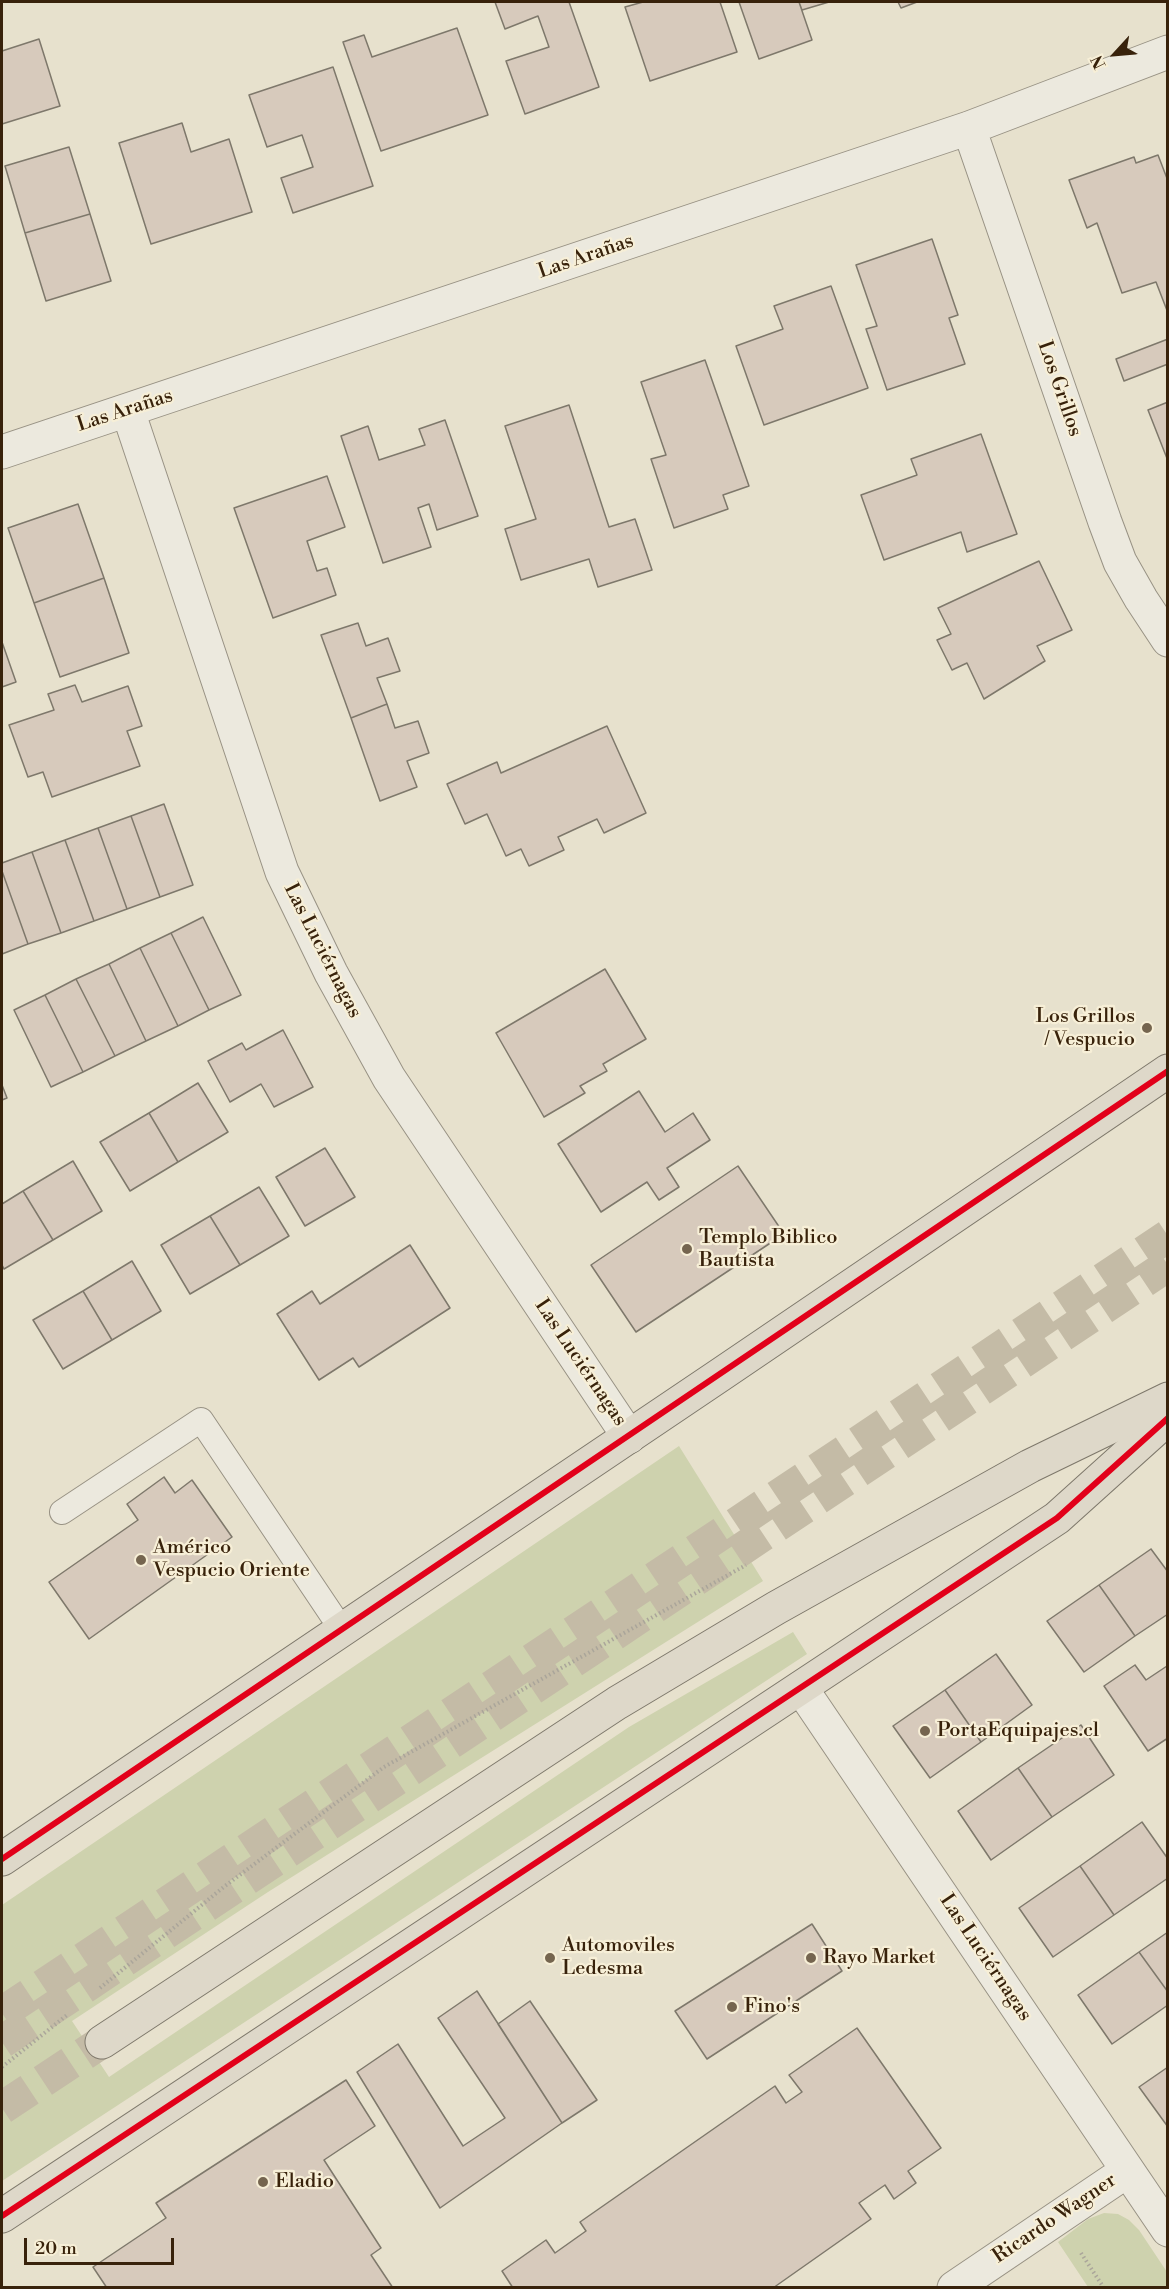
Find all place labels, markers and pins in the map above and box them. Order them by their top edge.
place label: Los Grillos / Vespucio [1035,1005,1135,1052]
marker: Los Grillos / Vespucio [1140,1021,1154,1035]
place label: Templo Biblico Bautista [699,1226,838,1273]
marker: Templo Biblico Bautista [680,1242,694,1256]
place label: Américo Vespucio Oriente [153,1536,310,1583]
marker: Américo Vespucio Oriente [134,1553,148,1567]
place label: PortaEquipajes.cl [937,1719,1099,1743]
marker: PortaEquipajes.cl [918,1724,932,1738]
place label: Automoviles Ledesma [562,1934,675,1981]
place label: Rayo Market [823,1946,936,1970]
marker: Automoviles Ledesma [543,1951,557,1965]
marker: Rayo Market [804,1951,818,1965]
place label: Fino's [744,1995,800,2019]
marker: Fino's [725,2000,739,2014]
place label: Eladio [275,2170,334,2194]
marker: Eladio [256,2175,270,2189]

